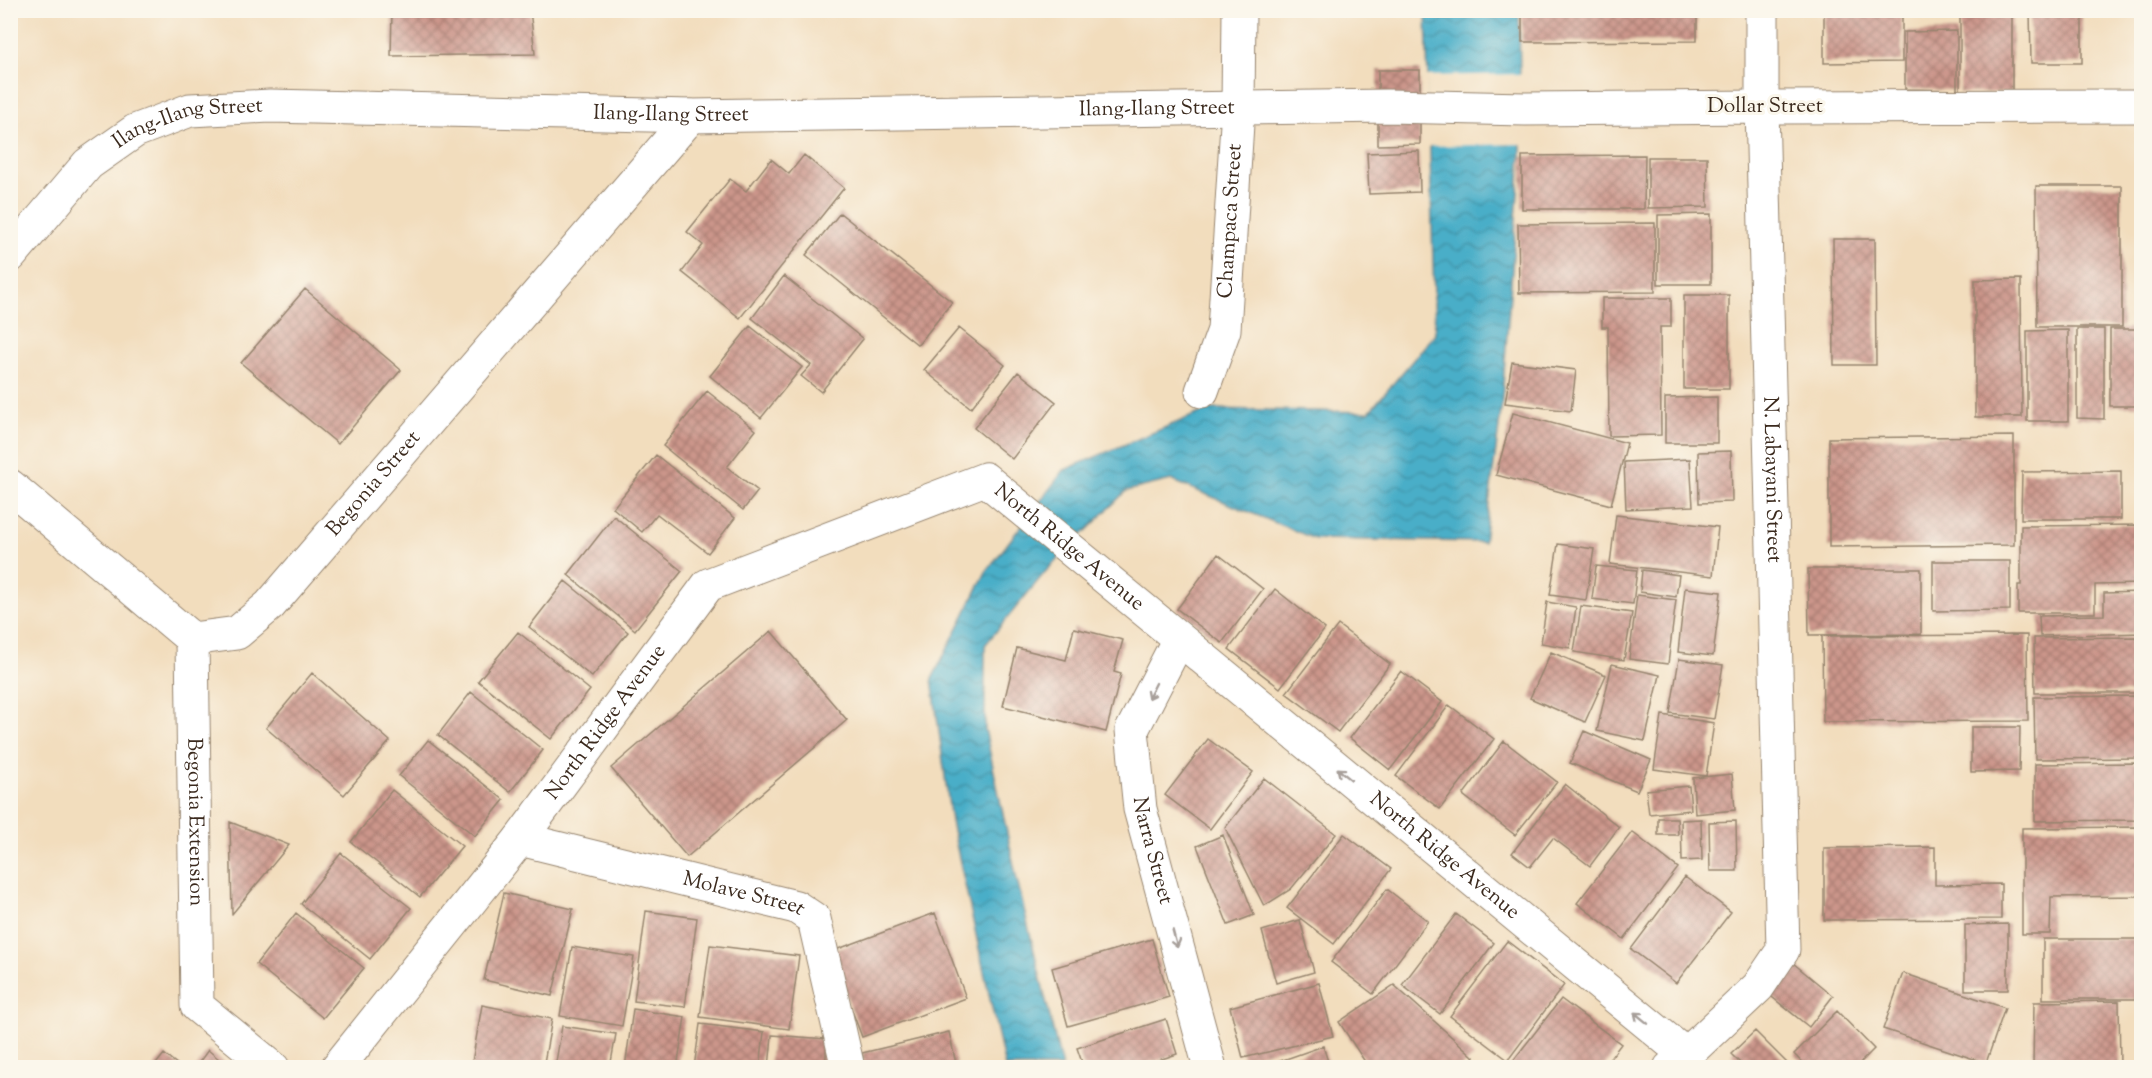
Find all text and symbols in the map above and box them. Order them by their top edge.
street label: Ilang-Ilang Street [107,91,264,157]
street label: Dollar Street [1707,92,1823,122]
street label: Ilang-Ilang Street [1079,93,1235,125]
street label: Ilang-Ilang Street [593,99,749,131]
street label: Champaca Street [1211,143,1251,299]
street label: N. Labayani Street [1754,396,1788,563]
street label: Begonia Street [320,424,428,544]
street label: North Ridge Avenue [987,477,1150,619]
street label: North Ridge Avenue [538,638,674,807]
one-way arrow [1146,682,1157,700]
street label: Begonia Extension [178,737,211,907]
one-way arrow [1336,768,1352,781]
street label: North Ridge Avenue [1362,785,1526,927]
street label: Narra Street [1124,796,1180,908]
street label: Molave Street [679,865,811,924]
one-way arrow [1170,929,1182,948]
one-way arrow [1633,1011,1649,1024]

